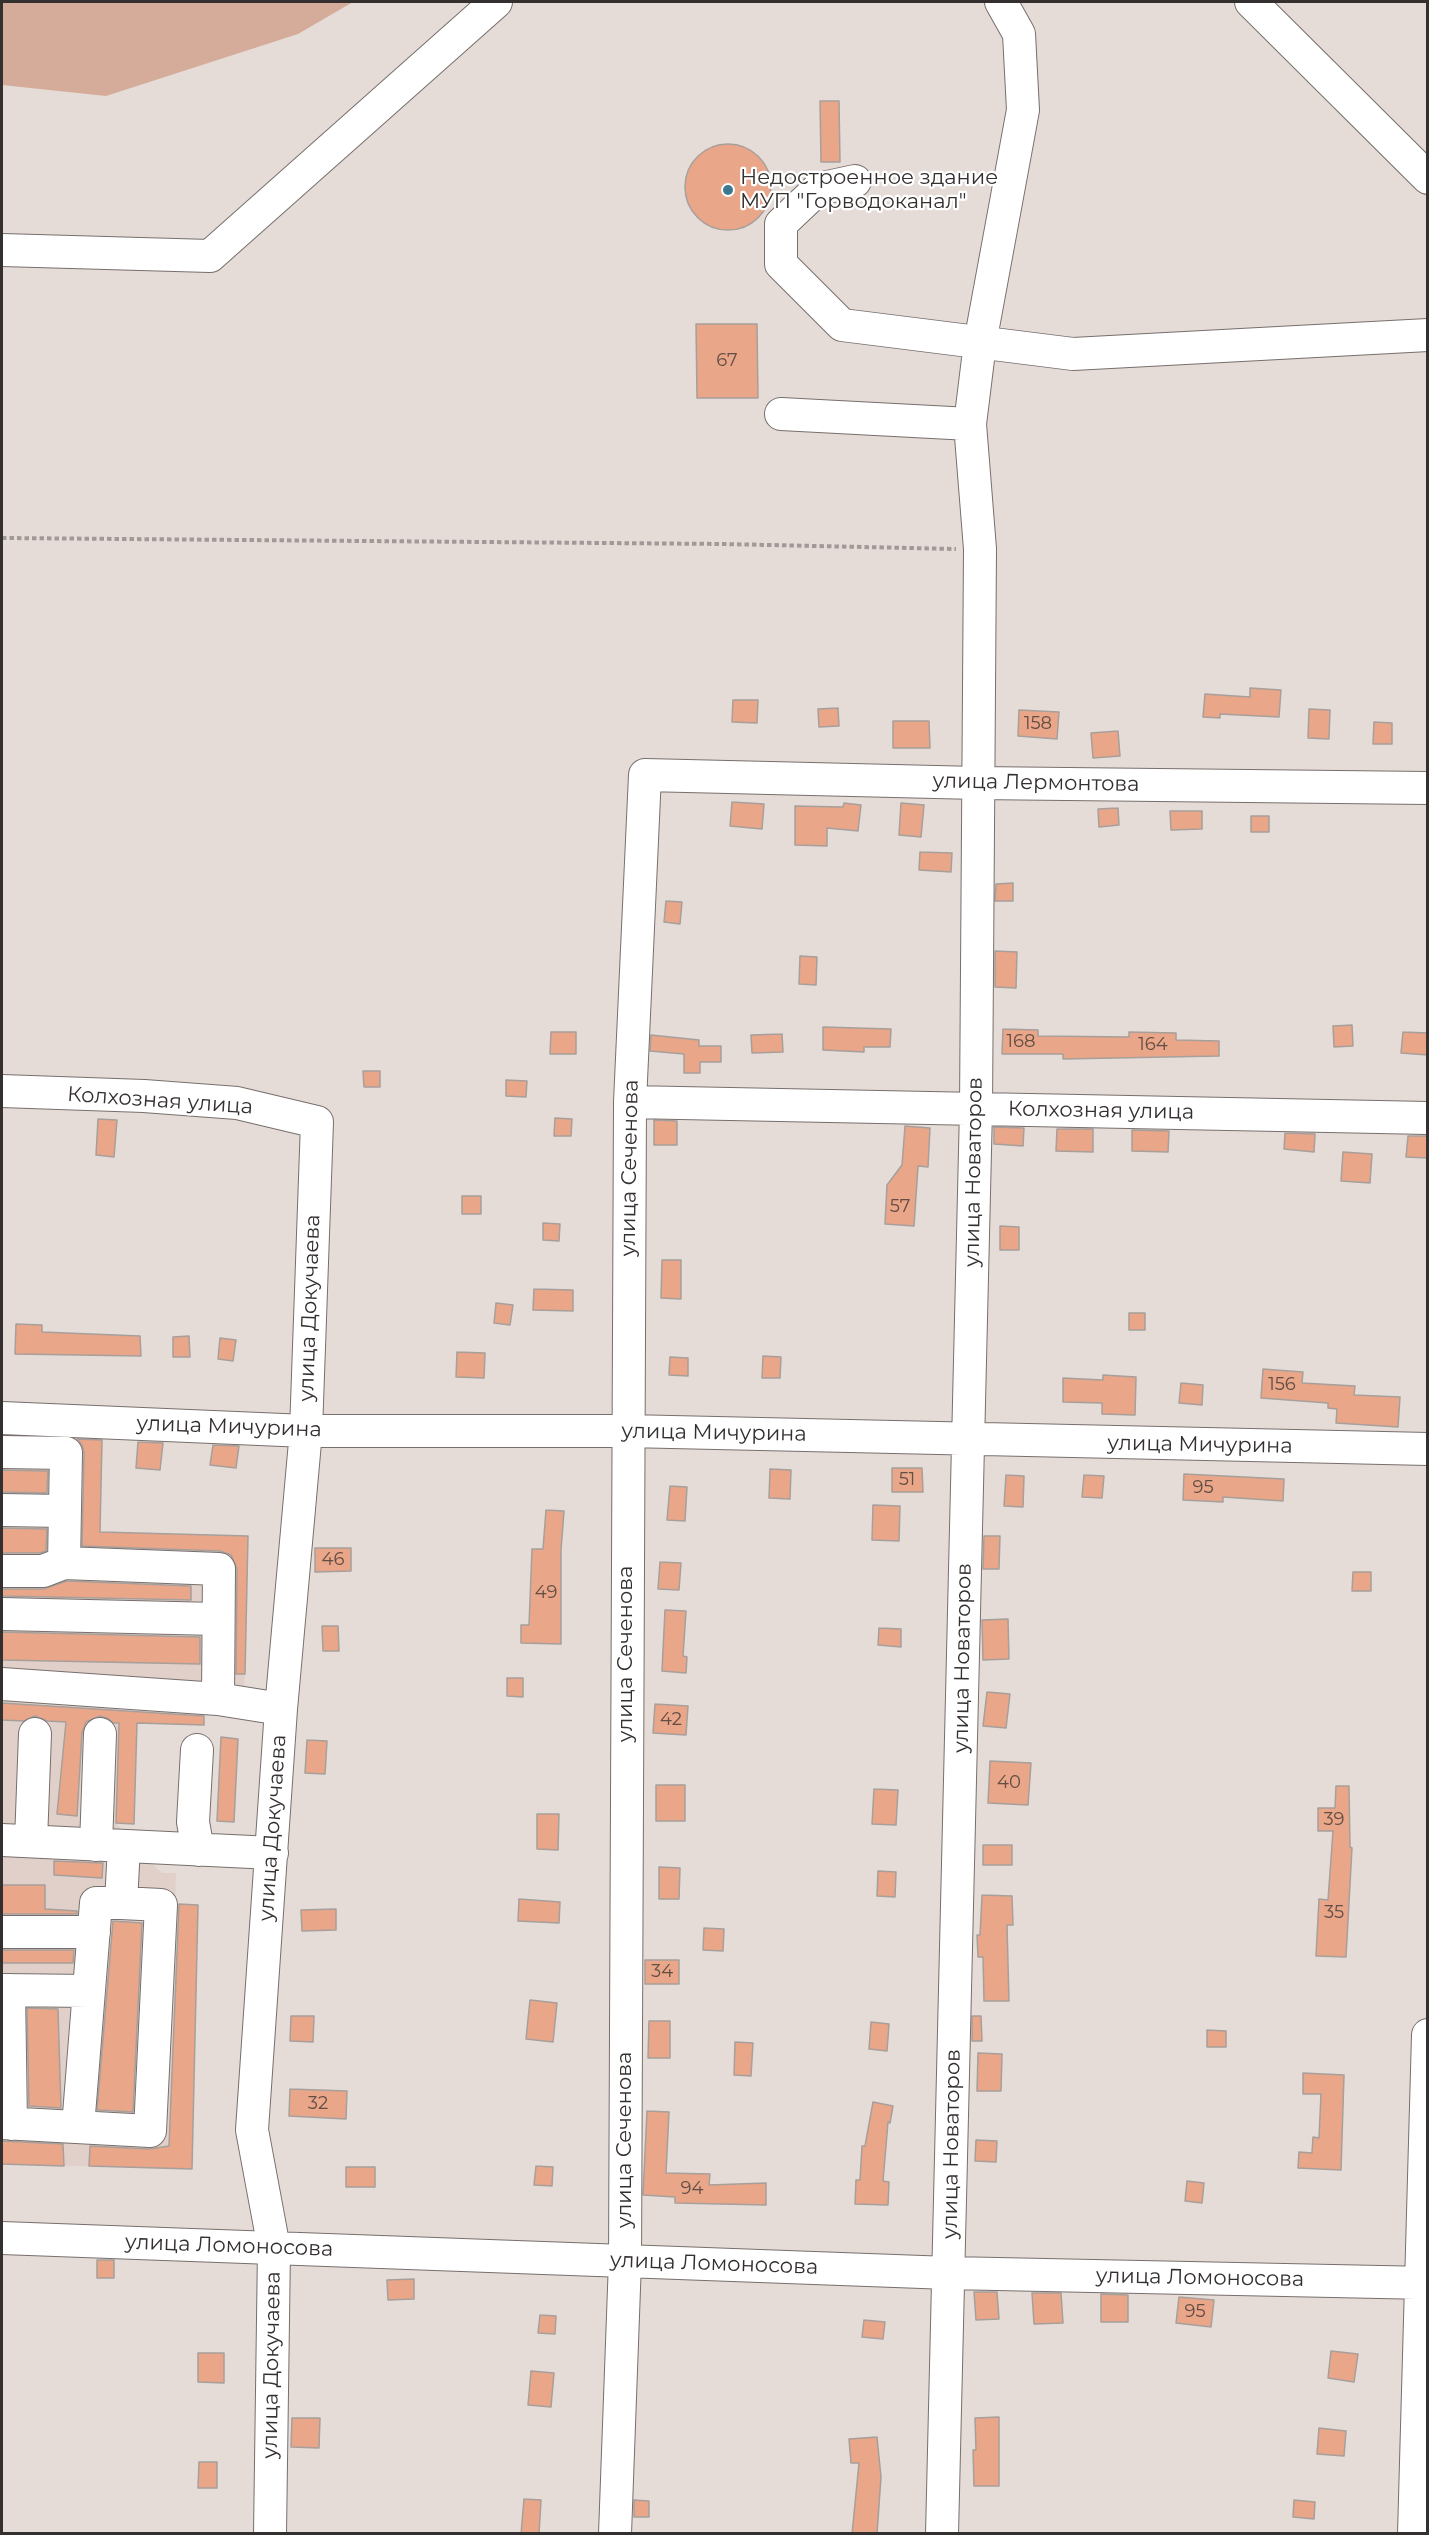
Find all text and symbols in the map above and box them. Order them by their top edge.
place label: Недостроенное здание МУП "Горводоканал" [740,165,998,215]
marker: Недостроенное здание МУП "Горводоканал" [721,183,735,197]
house number: 67 [716,350,738,372]
house number: 158 [1024,713,1052,735]
street label: улица Лермонтова [932,769,1140,797]
house number: 168 [1007,1031,1035,1053]
house number: 164 [1138,1034,1168,1056]
street label: улица Новаторов [960,1077,988,1267]
street label: улица Сеченова [616,1079,644,1257]
street label: Колхозная улица [66,1082,254,1120]
street label: Колхозная улица [1008,1097,1194,1125]
house number: 57 [890,1196,910,1218]
street label: улица Докучаева [294,1214,326,1402]
house number: 156 [1268,1374,1296,1396]
street label: улица Мичурина [136,1411,322,1443]
street label: улица Мичурина [621,1419,807,1447]
street label: улица Мичурина [1107,1431,1293,1459]
house number: 51 [899,1469,915,1491]
house number: 95 [1192,1477,1214,1499]
house number: 46 [322,1549,344,1571]
street label: улица Новаторов [949,1563,977,1753]
street label: улица Сеченова [613,1566,639,1742]
house number: 49 [535,1582,557,1604]
house number: 42 [660,1709,682,1731]
street label: улица Докучаева [254,1734,292,1922]
house number: 40 [997,1772,1021,1794]
house number: 39 [1323,1809,1345,1831]
house number: 35 [1324,1902,1344,1924]
house number: 34 [651,1961,673,1983]
street label: улица Новаторов [938,2049,966,2239]
street label: улица Сеченова [612,2052,638,2228]
house number: 32 [308,2093,328,2115]
house number: 94 [681,2178,703,2200]
street label: улица Ломоносова [124,2230,334,2262]
street label: улица Ломоносова [609,2248,819,2280]
street label: улица Ломоносова [1096,2264,1304,2292]
street label: улица Докучаева [258,2271,286,2459]
house number: 95 [1184,2301,1206,2323]

